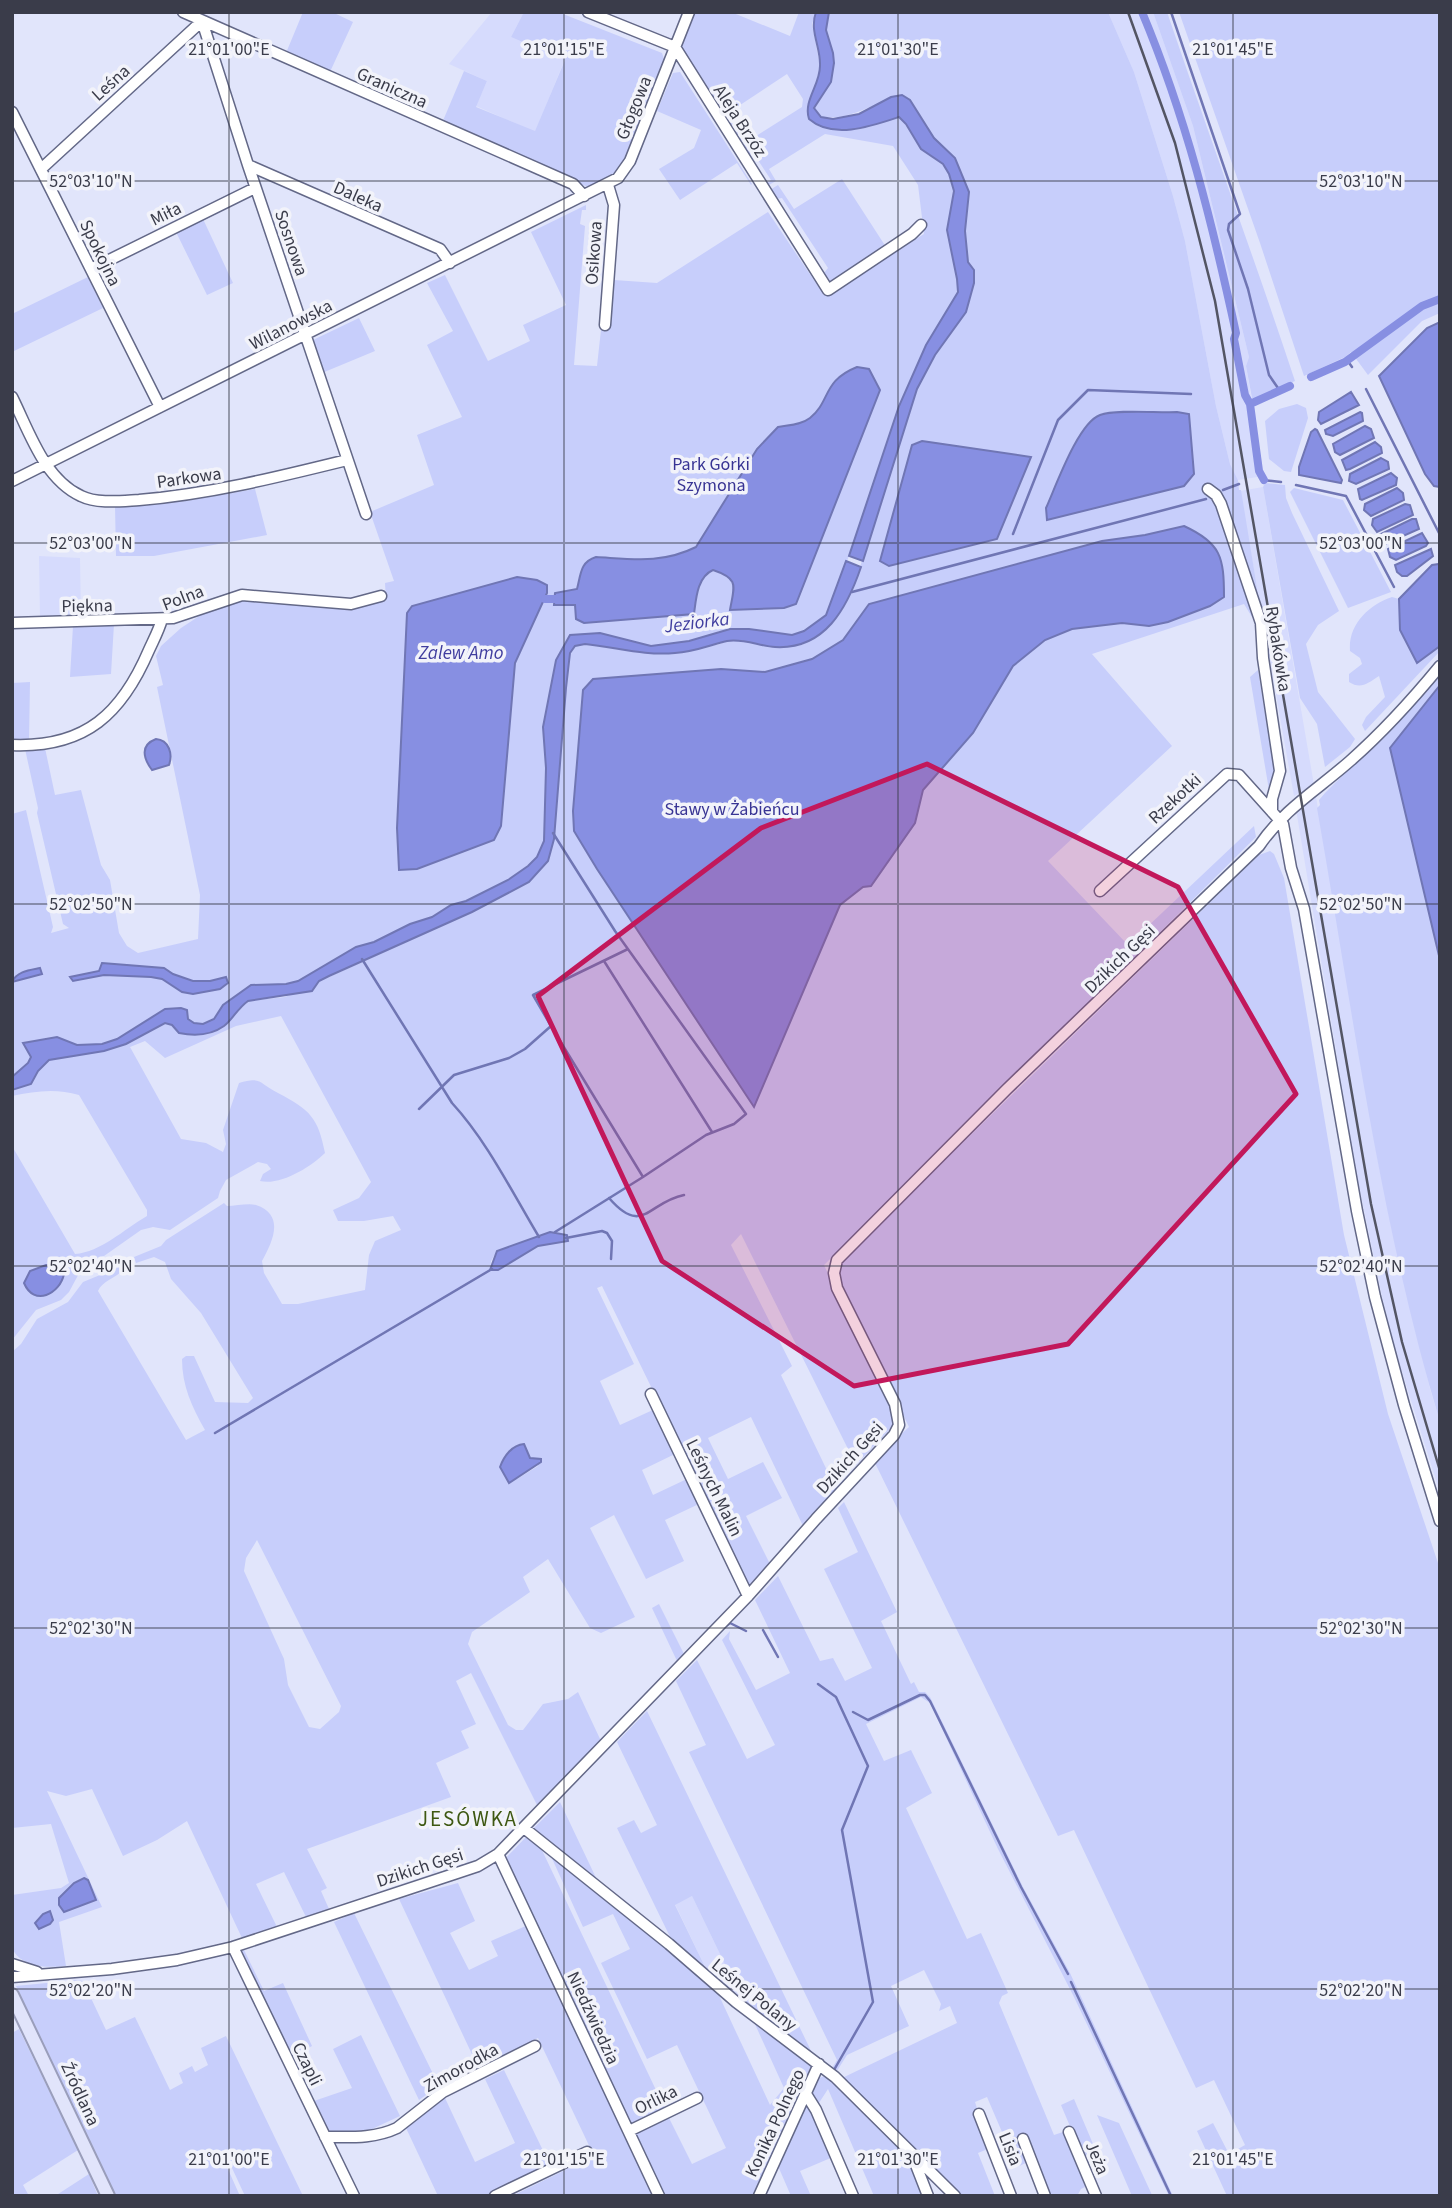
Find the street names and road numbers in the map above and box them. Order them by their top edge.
street label: Leśna [86,59,136,107]
street label: Graniczna [353,61,431,115]
street label: Głogowa [610,72,658,144]
street label: Aleja Brzóz [707,80,773,162]
street label: Daleka [329,175,387,219]
street label: Miła [146,196,186,232]
street label: Sosnowa [268,207,314,279]
street label: Spokojna [73,216,127,290]
street label: Osikowa [579,220,609,286]
street label: Wilanowska [245,293,337,357]
street label: Parkowa [155,461,223,495]
street label: Polna [158,579,208,617]
street label: Piękna [61,593,113,619]
street label: Rybakówka [1259,604,1297,694]
street label: Rzekotki [1143,768,1207,830]
street label: Dzikich Gęsi [1079,919,1161,999]
street label: Dzikich Gęsi [811,1416,889,1500]
street label: Leśnych Malin [680,1435,748,1541]
street label: Dzikich Gęsi [373,1842,467,1894]
street label: Leśnej Polany [706,1953,802,2038]
street label: Niedźwiedzia [561,1967,625,2069]
street label: Zimorodka [419,2037,503,2099]
street label: Czapli [286,2038,328,2090]
street label: Źródlana [54,2058,106,2130]
street label: Konika Polnego [739,2065,811,2181]
street label: Orlika [630,2079,682,2121]
street label: Lisia [992,2128,1028,2170]
street label: Jeża [1079,2138,1115,2178]

